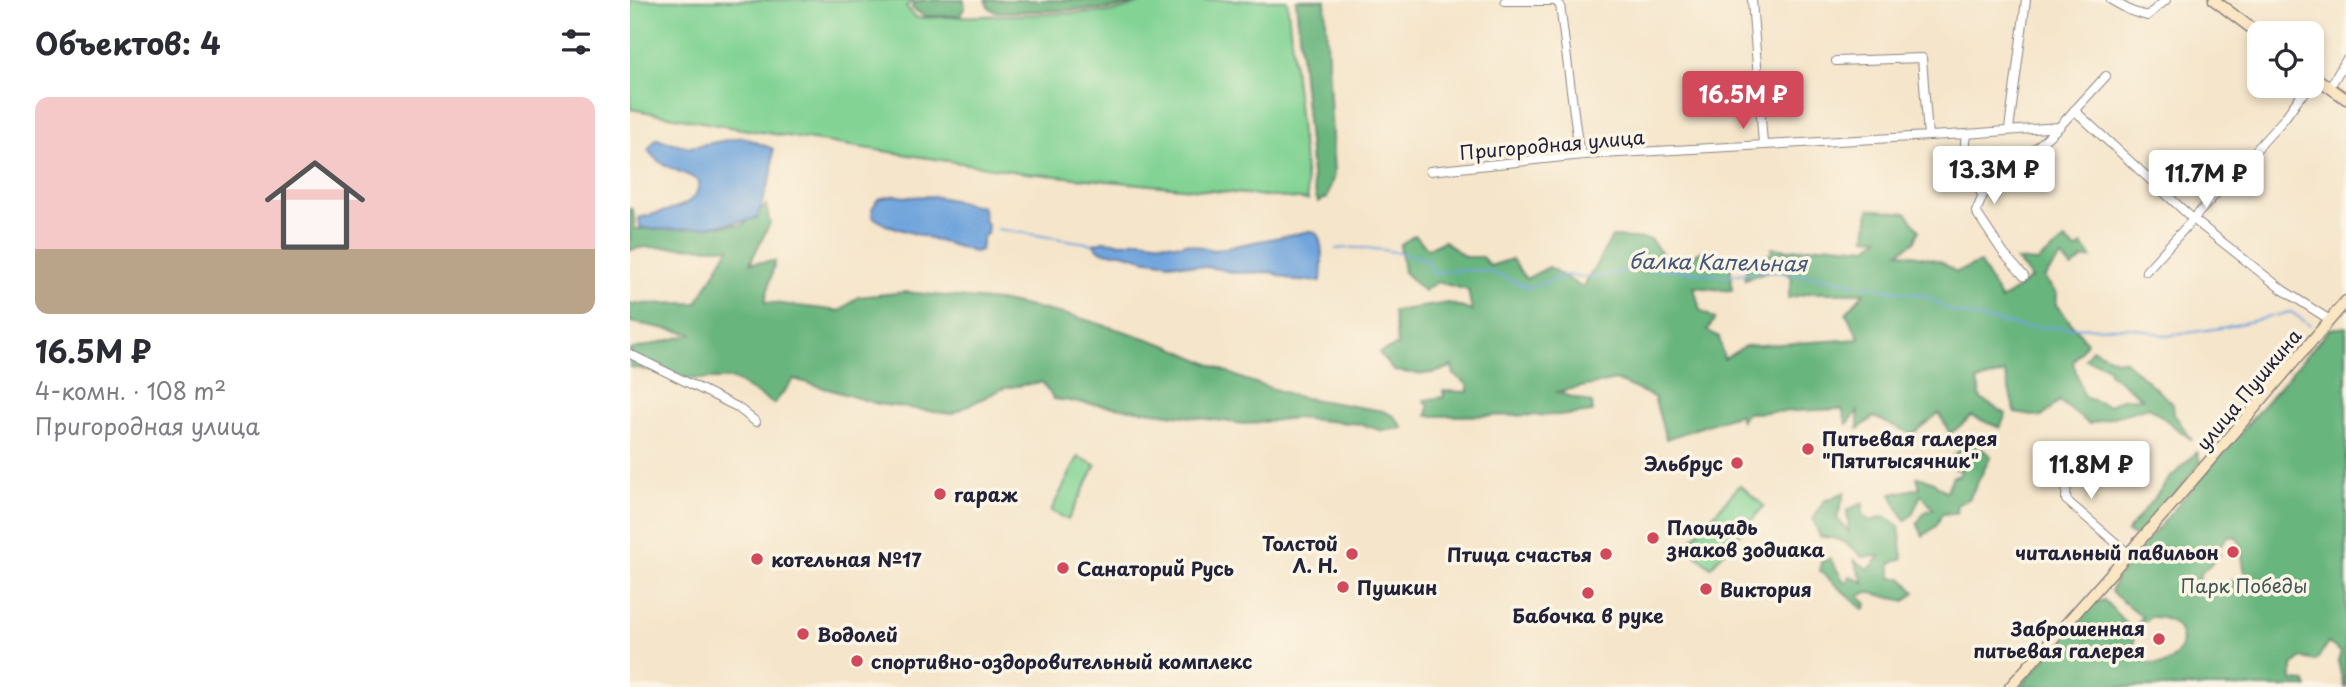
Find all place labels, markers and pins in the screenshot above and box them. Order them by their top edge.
pin: 16.5M ₽ [1678,72,1808,131]
pin: 13.3M ₽ [1929,146,2059,206]
pin: 11.7M ₽ [2141,150,2271,210]
place label: Питьевая галерея "Пятитысячник" [1822,424,1997,474]
marker: Питьевая галерея "Пятитысячник" [1800,441,1816,457]
pin: 11.8M ₽ [2026,442,2156,501]
place label: Эльбрус [1644,449,1723,477]
marker: Эльбрус [1729,455,1745,471]
place label: гараж [954,480,1018,508]
marker: гараж [932,486,948,502]
place label: Площадь знаков зодиака [1666,513,1825,563]
place label: Толстой Л. Н. [1262,529,1338,579]
marker: Площадь знаков зодиака [1645,530,1661,546]
place label: читальный павильон [2015,538,2219,566]
place label: Птица счастья [1447,540,1592,568]
marker: читальный павильон [2225,544,2241,560]
place label: котельная №17 [771,545,922,573]
marker: Толстой Л. Н. [1344,546,1360,562]
marker: Птица счастья [1598,546,1614,562]
marker: котельная №17 [749,551,765,567]
place label: Санаторий Русь [1077,554,1234,582]
marker: Санаторий Русь [1055,560,1071,576]
place label: Пушкин [1357,573,1437,601]
place label: Виктория [1720,575,1812,603]
marker: Пушкин [1335,579,1351,595]
marker: Виктория [1698,581,1714,597]
marker: Бабочка в руке [1580,585,1596,601]
place label: Бабочка в руке [1512,601,1664,629]
place label: Заброшенная питьевая галерея [1973,614,2145,664]
place label: Водолей [817,620,898,648]
marker: Водолей [795,626,811,642]
marker: Заброшенная питьевая галерея [2151,631,2167,647]
place label: спортивно-оздоровительный комплекс [871,647,1252,675]
marker: спортивно-оздоровительный комплекс [849,653,865,669]

